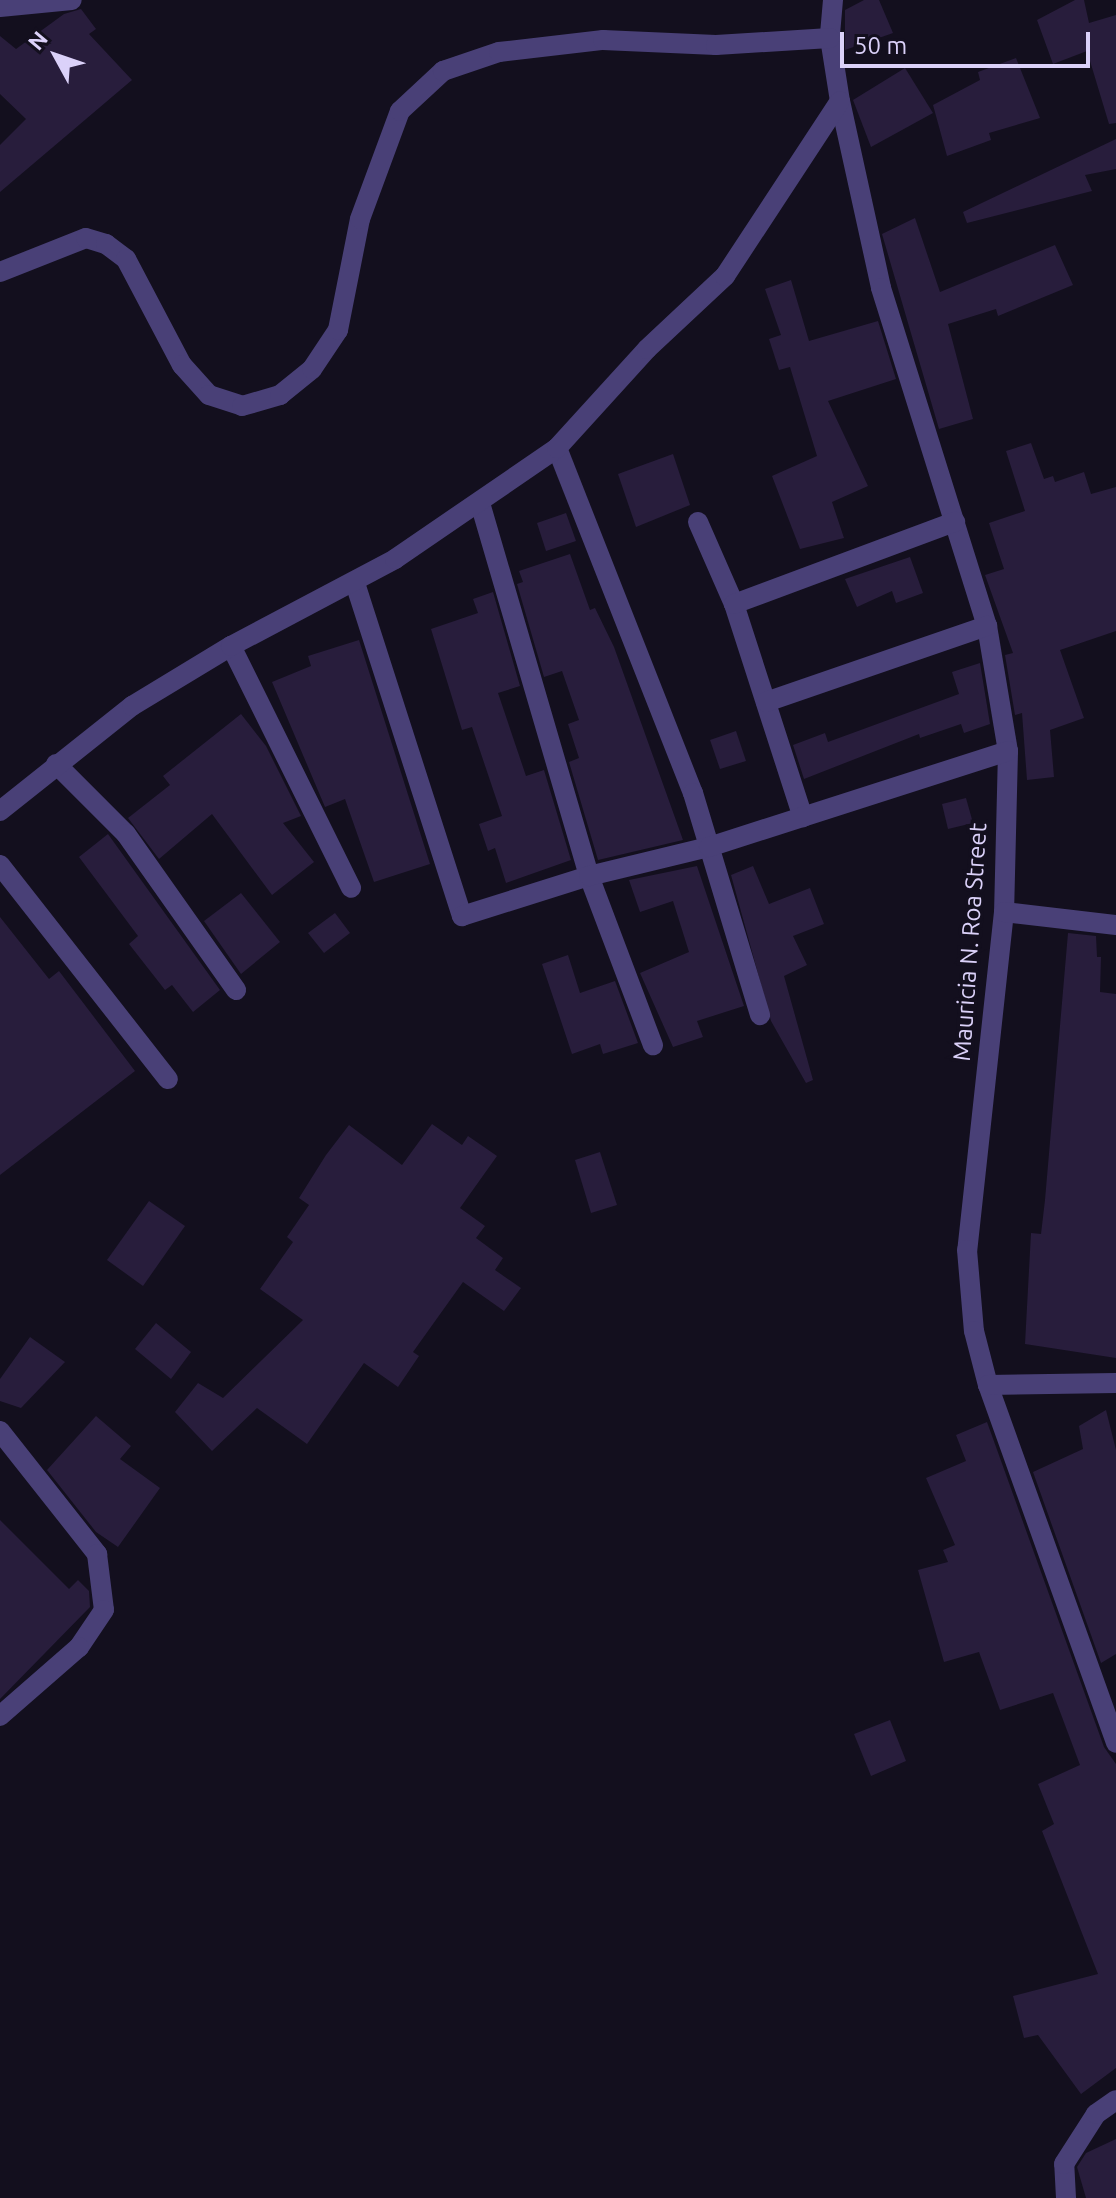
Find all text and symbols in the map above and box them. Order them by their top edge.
north arrow [16,16,96,96]
scale bar [844,16,1094,66]
text: N [22,26,52,55]
text: 50 m [854,32,907,59]
street label: Mauricia N. Roa Street [947,822,993,1062]

